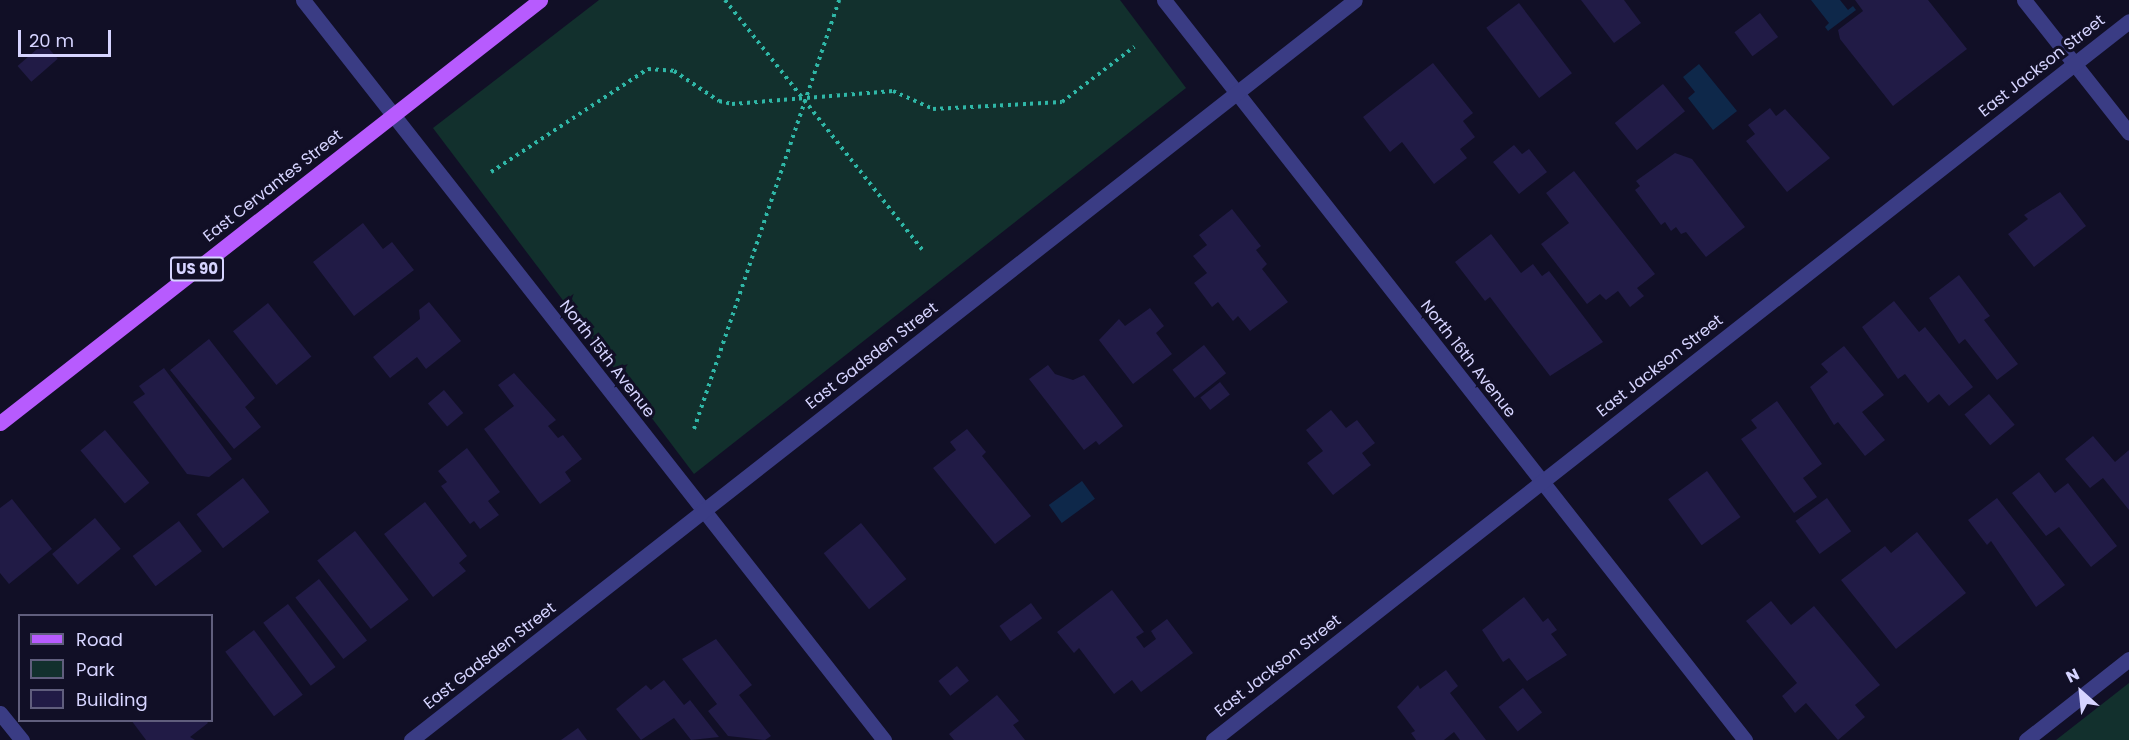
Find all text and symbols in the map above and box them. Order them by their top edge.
street label: East Jackson Street [1975,11,2109,121]
scale bar [21,18,114,56]
text: 20 m [29,28,74,53]
street label: East Cervantes Street [200,126,346,246]
road number: US 90 [170,257,224,281]
street label: North 15th Avenue [555,297,659,421]
street label: North 16th Avenue [1416,297,1520,421]
street label: East Gadsden Street [802,299,942,413]
street label: East Jackson Street [1593,311,1727,421]
street label: East Gadsden Street [420,599,560,713]
street label: East Jackson Street [1211,611,1345,721]
legend [18,614,213,722]
text: Road [76,627,123,652]
text: Park [76,657,115,682]
north arrow [2051,662,2111,722]
text: N [2062,663,2083,689]
text: Building [76,687,148,712]

